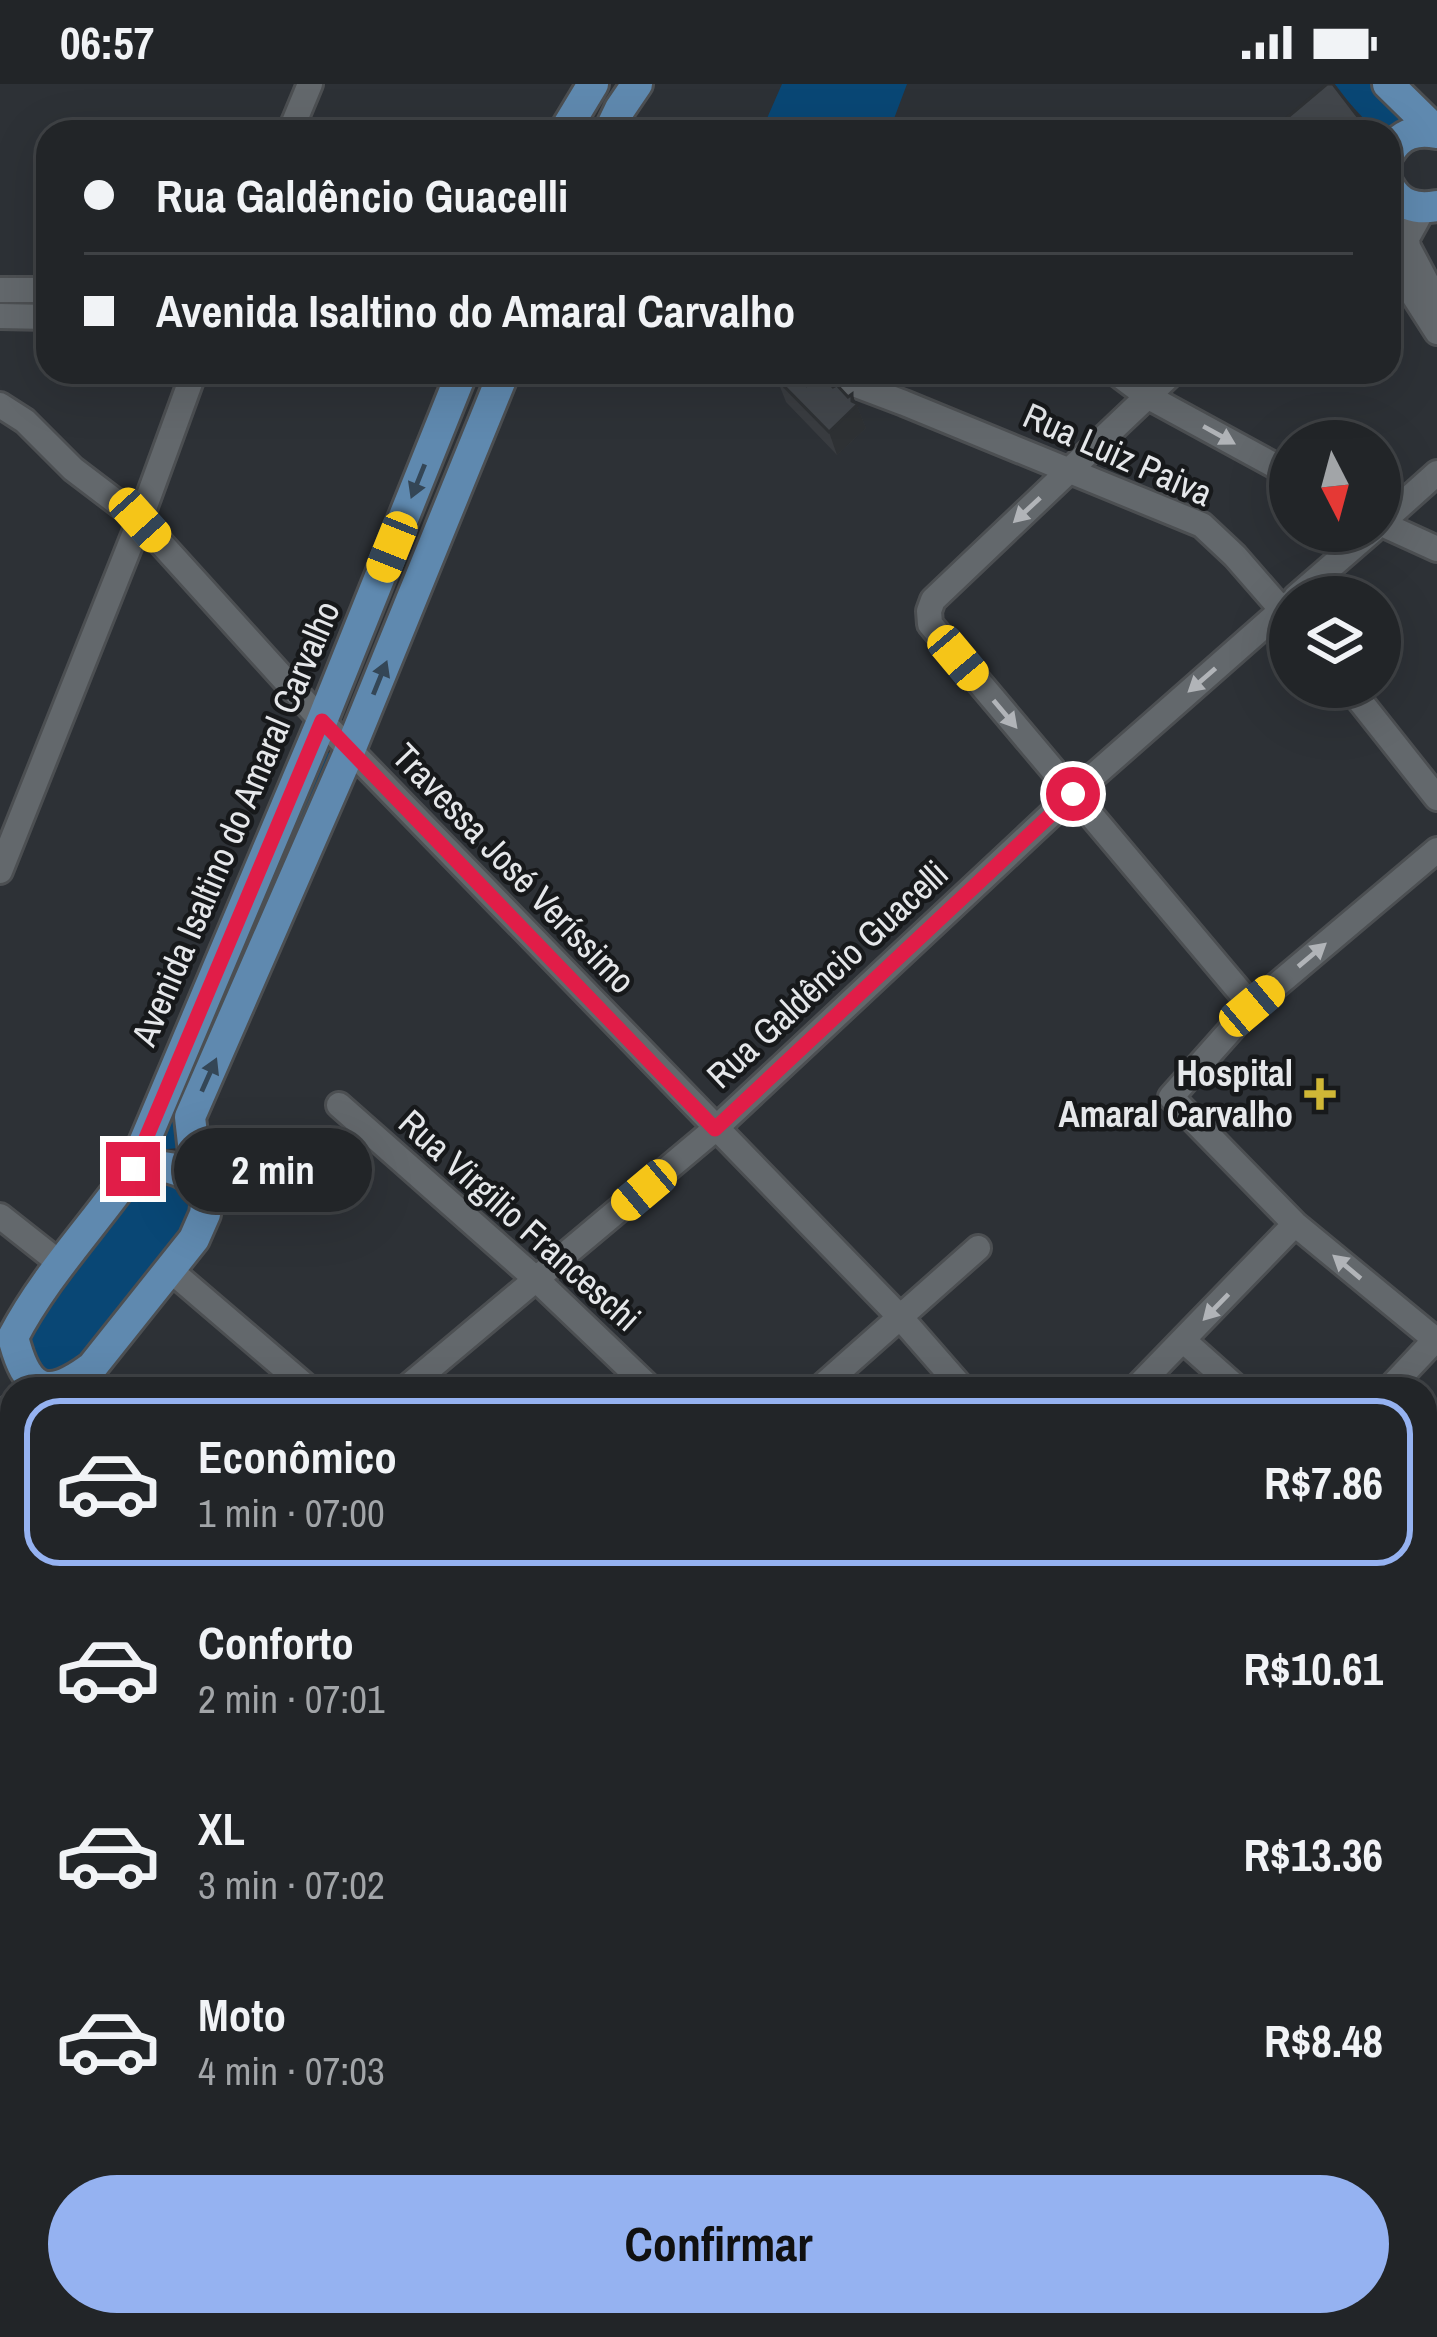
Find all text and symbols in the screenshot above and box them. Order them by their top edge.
text: 06:57 [60,12,154,73]
text: Rua Galdêncio Guacelli [156,165,568,226]
text: Avenida Isaltino do Amaral Carvalho [156,280,795,341]
street label: Rua Luiz Paiva [1016,391,1220,517]
north arrow [1269,420,1401,552]
map controls [1269,420,1401,708]
one-way arrow [1201,424,1236,445]
one-way arrow [408,463,427,499]
car [103,481,177,559]
one-way arrow [1013,496,1042,524]
car [362,507,422,587]
button: layers [1269,576,1401,708]
street label: Avenida Isaltino do Amaral Carvalho [119,593,351,1054]
car [921,619,995,697]
one-way arrow [371,659,390,695]
one-way arrow [1187,666,1217,693]
one-way arrow [992,699,1018,729]
street label: Travessa José Veríssimo [382,733,646,1003]
route start [1046,767,1100,821]
street label: Rua Galdêncio Guacelli [696,850,958,1098]
one-way arrow [1297,943,1327,969]
car [1213,969,1291,1043]
place label: Hospital Amaral Carvalho [1058,1049,1293,1138]
one-way arrow [200,1056,219,1092]
marker: Hospital Amaral Carvalho [1304,1078,1336,1110]
street label: Rua Virgilio Franceschi [389,1099,651,1341]
callout: 2 min [175,1127,373,1211]
route end [106,1142,160,1196]
text: 2 min [231,1144,315,1196]
car [605,1153,683,1227]
one-way arrow [1332,1255,1363,1280]
one-way arrow [1203,1293,1231,1322]
text: Econômico [198,1426,397,1487]
icon: car [54,1428,162,1536]
text: R$7.86 [1264,1452,1383,1513]
text: 1 min · 07:00 [198,1487,385,1539]
text: Conforto [198,1612,354,1673]
icon: car [54,1614,162,1722]
text: R$10.61 [1243,1638,1383,1699]
text: 2 min · 07:01 [198,1673,385,1725]
text: XL [198,1798,245,1859]
icon: car [54,1800,162,1908]
text: R$13.36 [1243,1824,1383,1885]
text: 3 min · 07:02 [198,1859,385,1911]
text: Moto [198,1984,286,2045]
icon: car [54,1986,162,2094]
text: R$8.48 [1264,2010,1383,2071]
text: 4 min · 07:03 [198,2045,385,2097]
button: Confirmar [48,2175,1389,2313]

